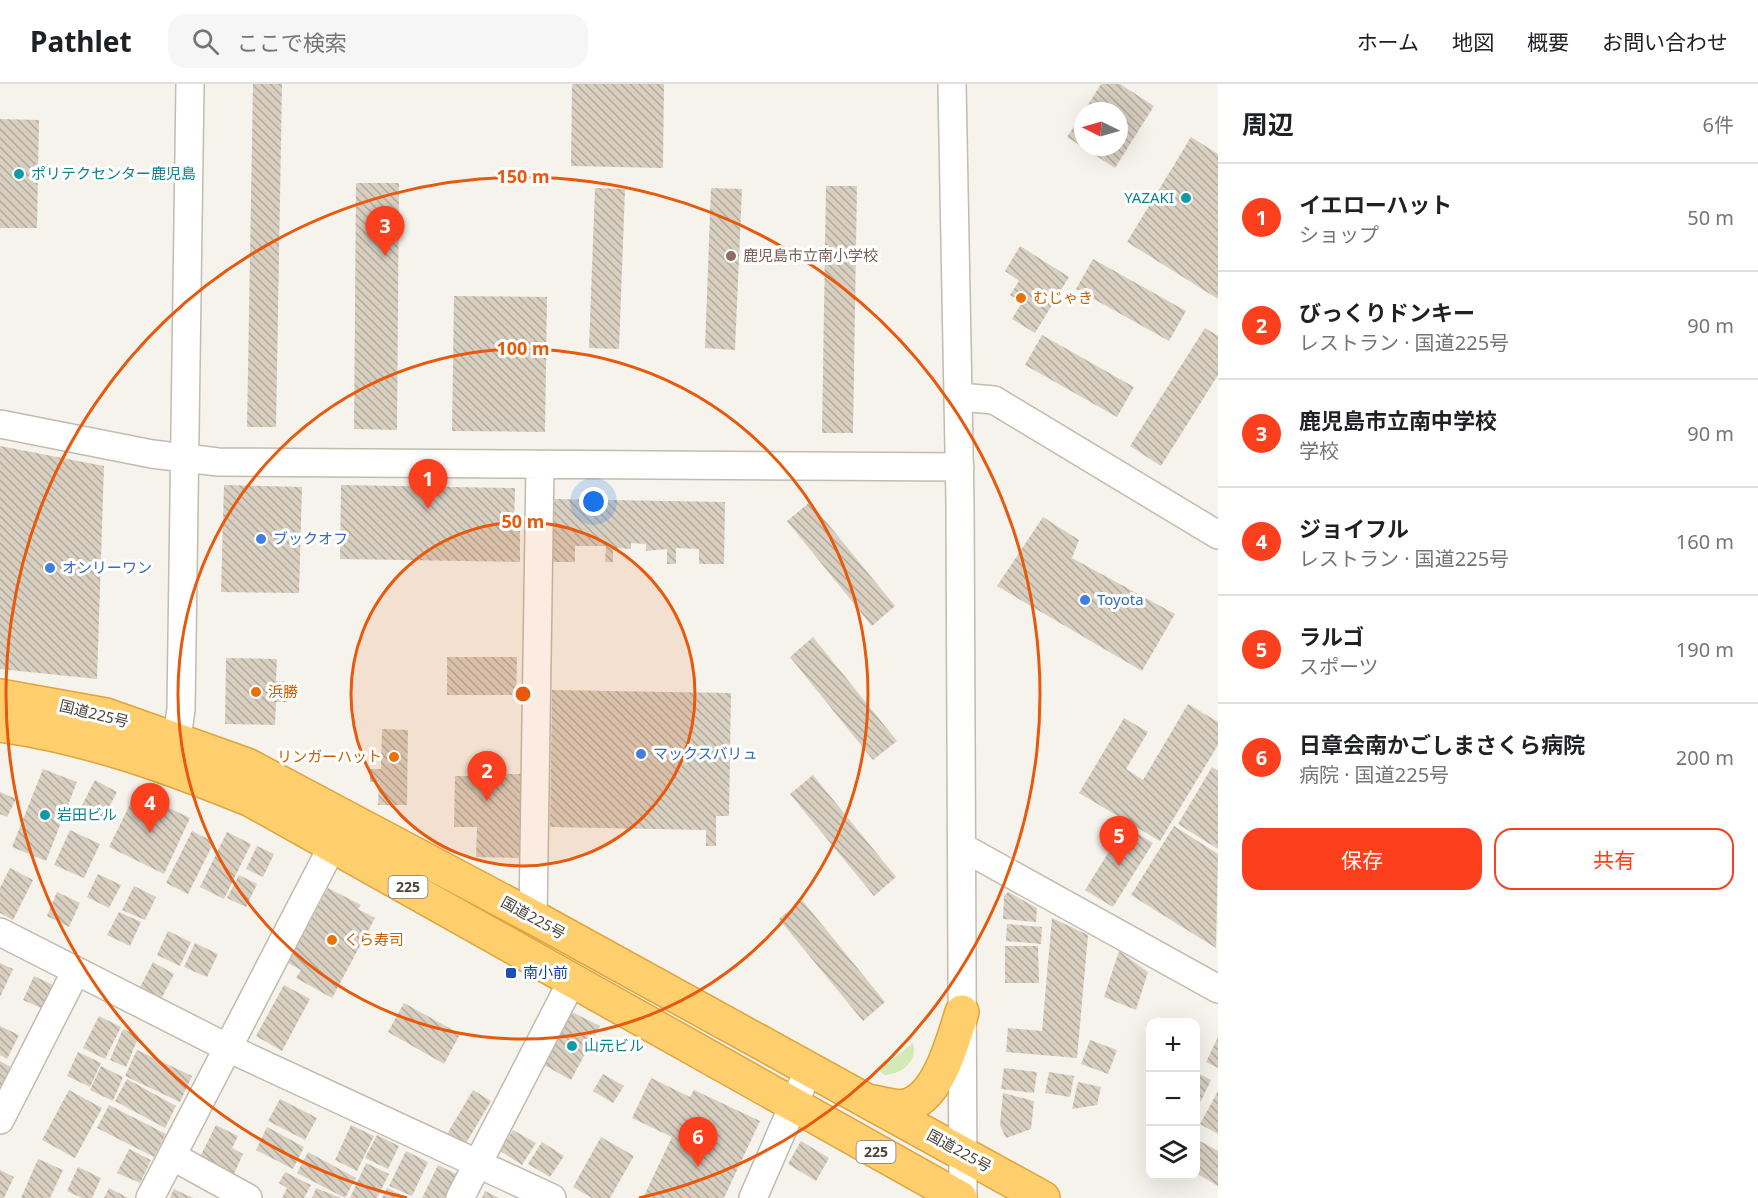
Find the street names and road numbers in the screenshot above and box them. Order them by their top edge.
street label: 国道225号 [57,695,131,731]
road number: 225 [388,876,428,898]
street label: 国道225号 [498,891,569,943]
street label: 国道225号 [924,1124,995,1176]
road number: 225 [856,1141,896,1163]

